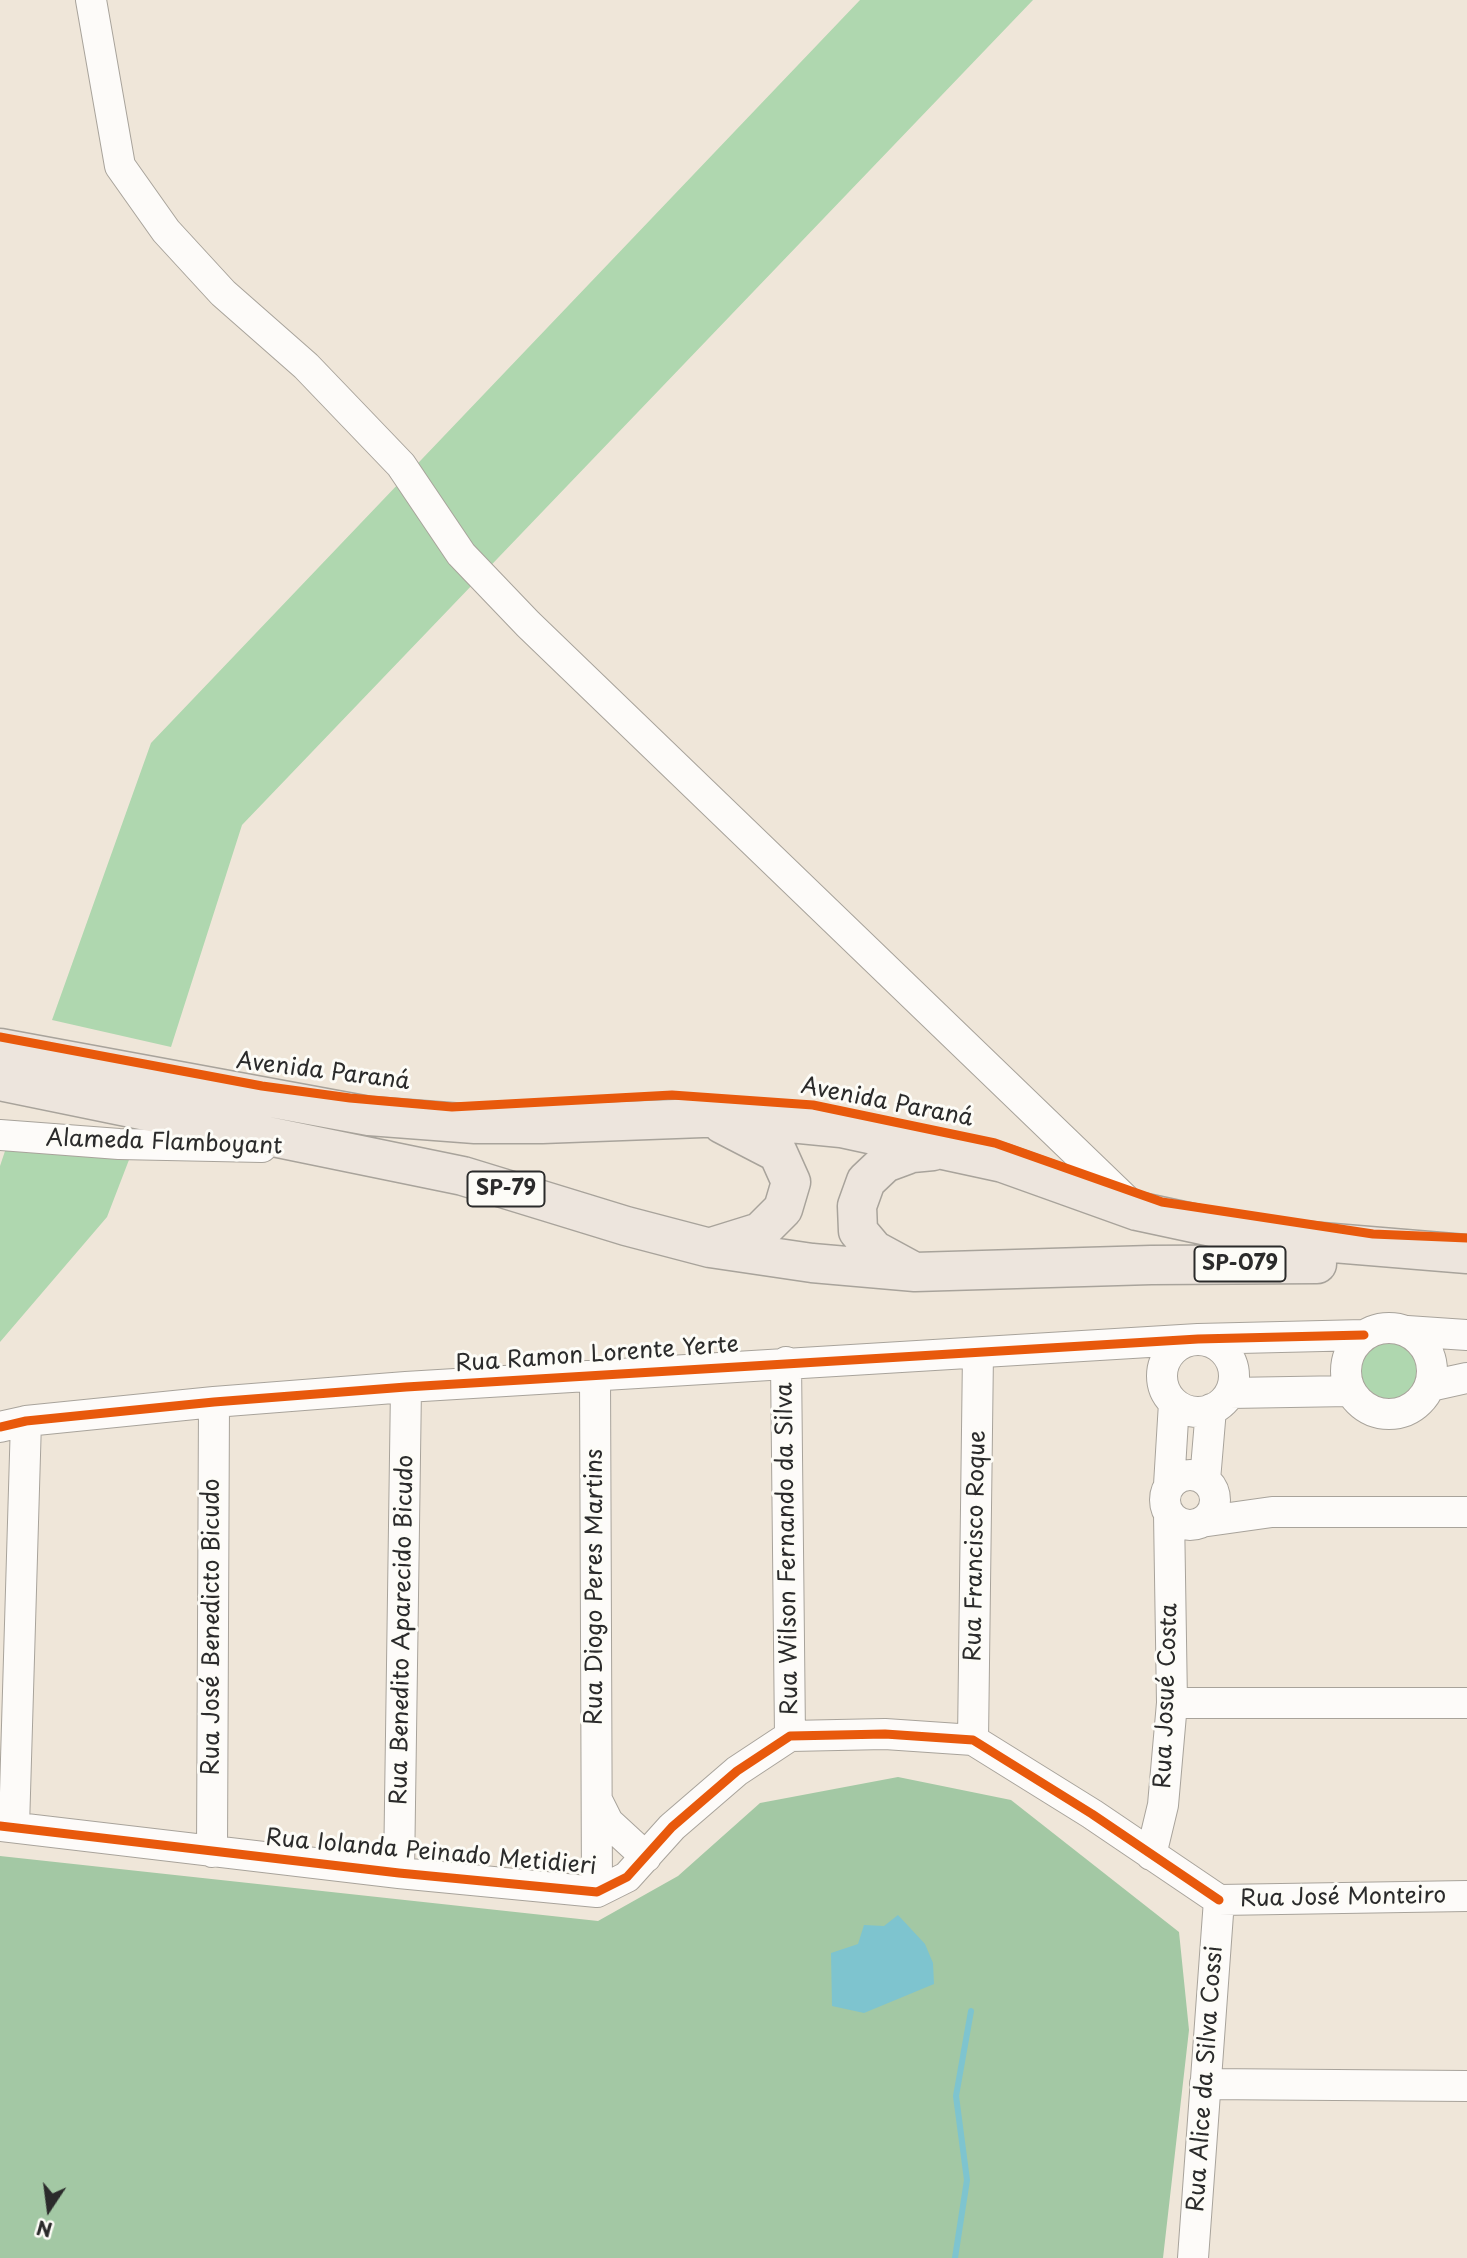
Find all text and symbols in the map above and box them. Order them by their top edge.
street label: Avenida Paraná [235,1048,411,1096]
street label: Avenida Paraná [799,1073,975,1133]
street label: Alameda Flamboyant [45,1125,283,1161]
road number: SP-79 [468,1172,544,1206]
road number: SP-079 [1194,1246,1286,1282]
street label: Rua Ramon Lorente Yerte [454,1331,740,1379]
street label: Rua Wilson Fernando da Silva [771,1382,805,1716]
street label: Rua Francisco Roque [960,1430,992,1662]
street label: Rua Diogo Peres Martins [582,1449,610,1725]
street label: Rua Benedito Aparecido Bicudo [386,1455,420,1805]
street label: Rua José Benedicto Bicudo [199,1478,227,1776]
street label: Rua Josué Costa [1150,1603,1184,1789]
street label: Rua Iolanda Peinado Metidieri [264,1825,598,1881]
street label: Rua José Monteiro [1240,1882,1446,1914]
street label: Rua Alice da Silva Cossi [1183,1945,1229,2213]
north arrow [14,2174,84,2244]
text: N [34,2214,55,2245]

